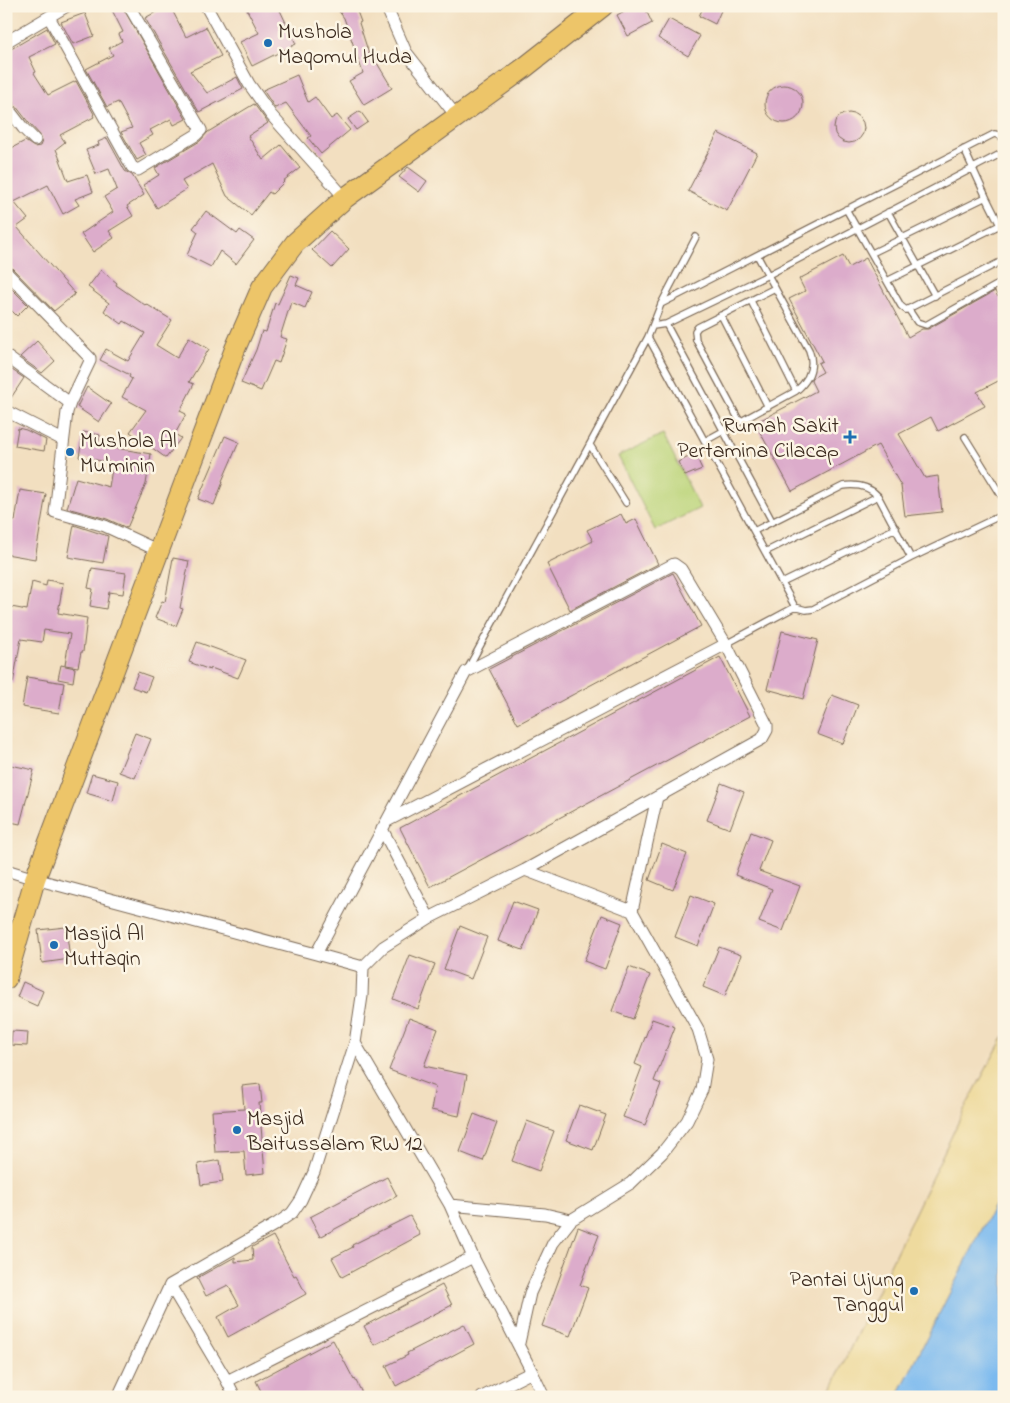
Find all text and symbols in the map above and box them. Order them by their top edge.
place label: Mushola Maqomul Huda [278,17,412,74]
marker: Mushola Maqomul Huda [262,37,274,49]
place label: Rumah Sakit Pertamina Cilacap [677,411,840,468]
place label: Mushola Al Mu'minin [80,426,177,483]
marker: Rumah Sakit Pertamina Cilacap [843,430,857,444]
marker: Mushola Al Mu'minin [64,446,76,458]
place label: Masjid Al Muttaqin [64,919,144,976]
marker: Masjid Al Muttaqin [48,939,60,951]
place label: Masjid Baitussalam RW 12 [246,1104,423,1161]
marker: Masjid Baitussalam RW 12 [231,1124,243,1136]
place label: Pantai Ujung Tanggul [790,1265,904,1323]
marker: Pantai Ujung Tanggul [908,1285,920,1297]

